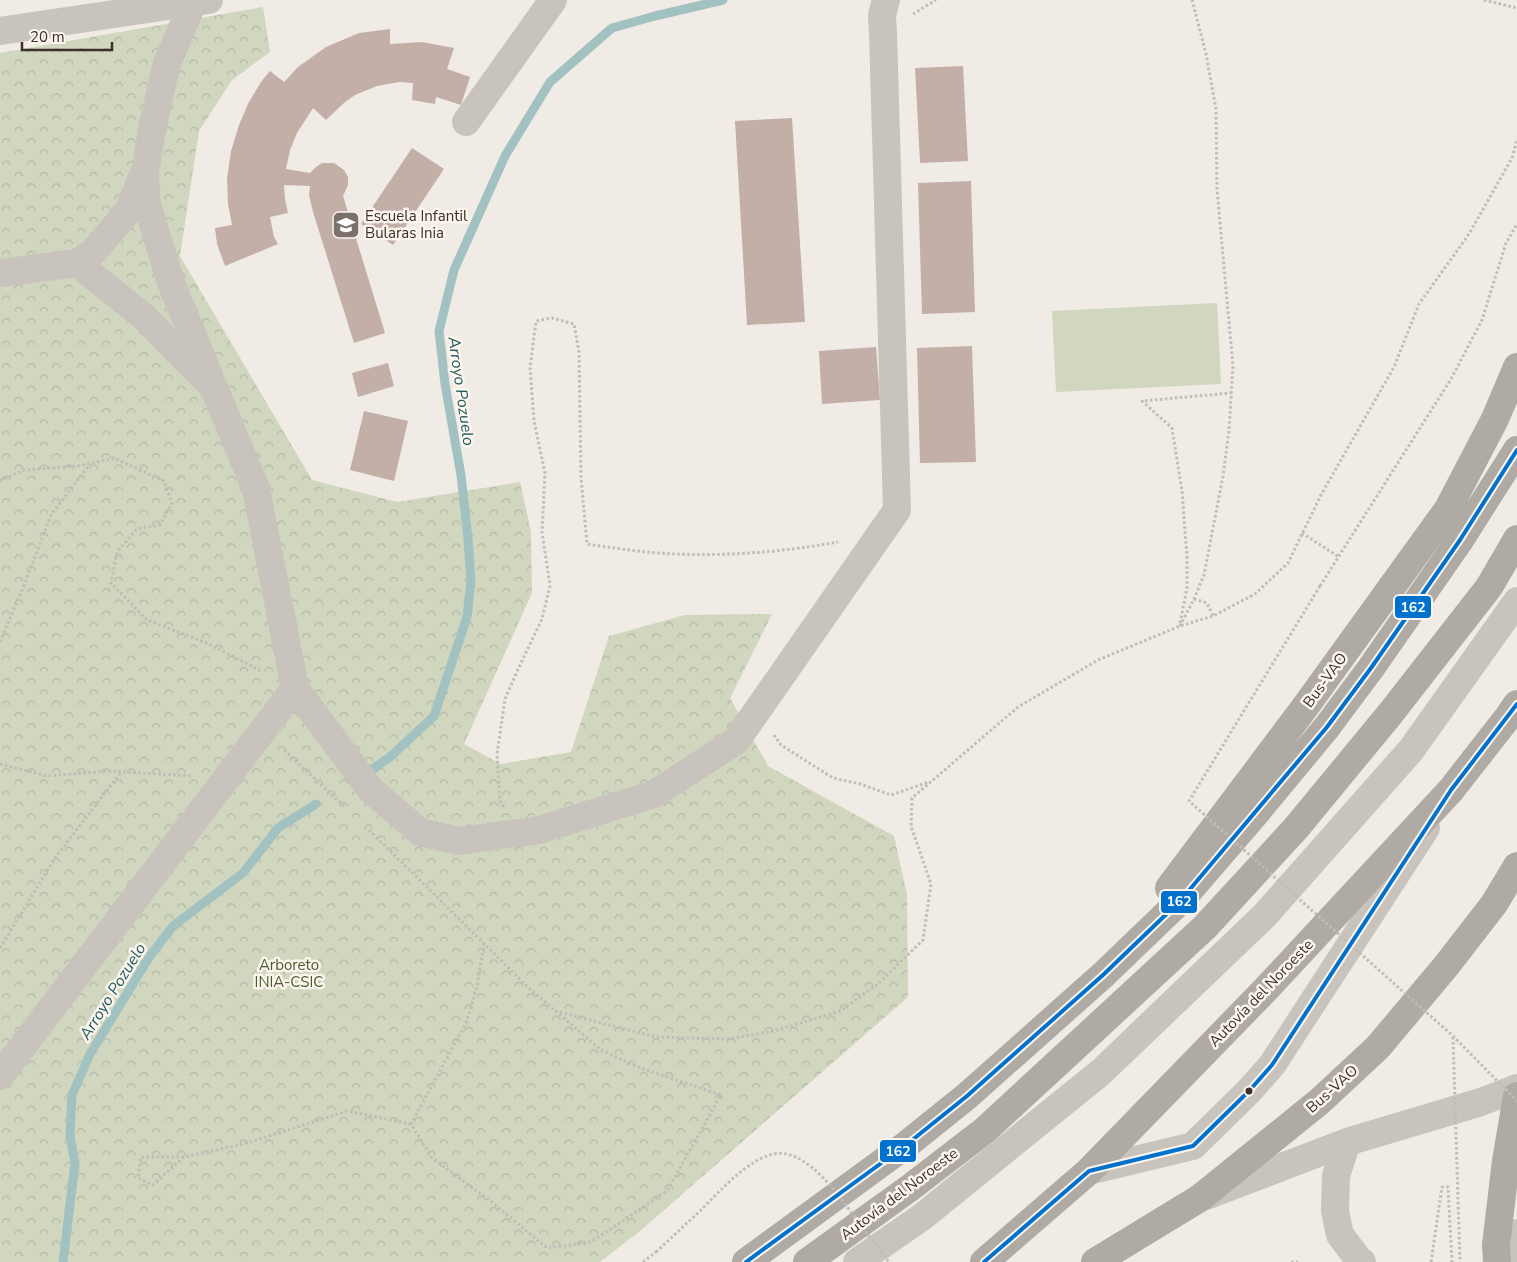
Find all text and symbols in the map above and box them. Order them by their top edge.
scale bar [22,20,112,52]
text: 20 m [30,27,65,47]
place label: Escuela Infantil Bularas Inia [365,206,468,243]
school or university icon: Escuela Infantil Bularas Inia [331,210,361,240]
water label: Arroyo Pozuelo [442,334,480,447]
line badge: 162 [1394,595,1432,619]
text: 162 [1400,598,1426,617]
street label: Bus-VAO [1298,649,1352,711]
line badge: 162 [1160,890,1198,914]
text: 162 [1166,892,1192,911]
street label: Autovía del Noroeste [1204,935,1318,1051]
water label: Arroyo Pozuelo [74,939,151,1045]
park label: Arboreto INIA-CSIC [255,955,323,992]
street label: Bus-VAO [1302,1060,1362,1118]
unlabelled marker [1244,1086,1254,1096]
line badge: 162 [879,1139,917,1163]
text: 162 [885,1142,911,1161]
street label: Autovía del Noroeste [836,1143,962,1245]

